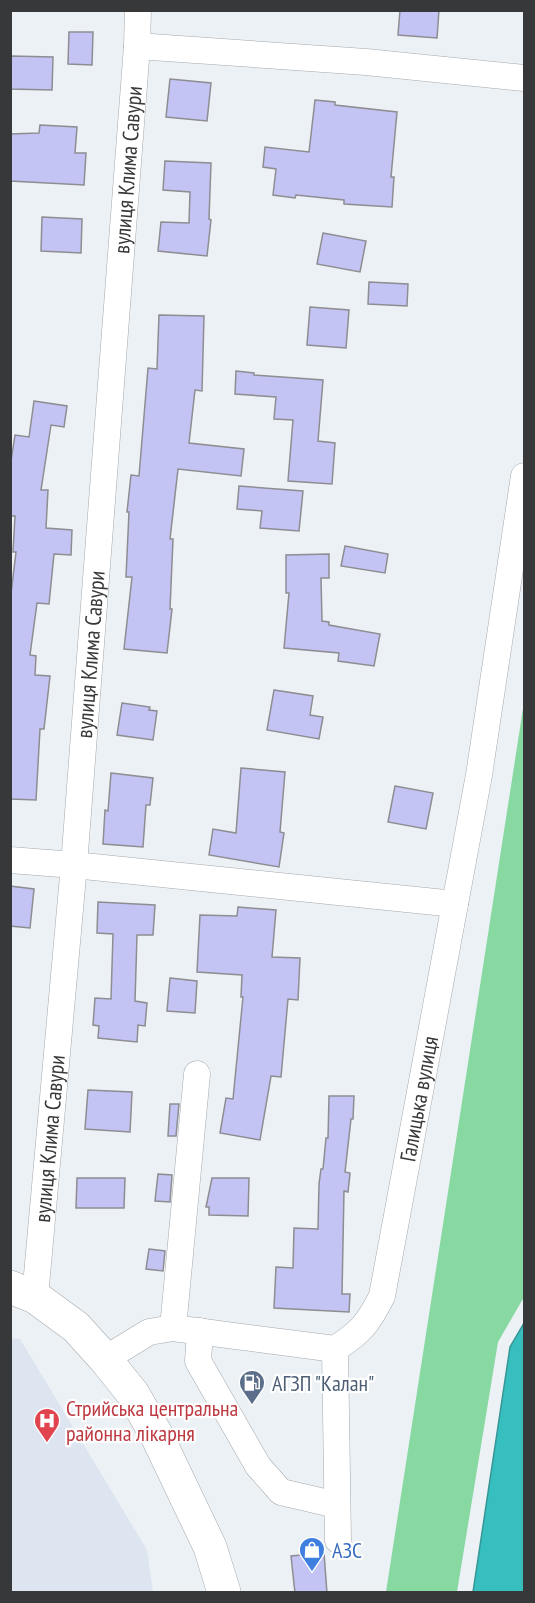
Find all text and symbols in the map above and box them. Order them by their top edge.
street label: вулиця Клима Савури [107,85,148,255]
street label: вулиця Клима Савури [70,570,111,739]
street label: Галицька вулиця [393,1034,444,1164]
street label: вулиця Клима Савури [28,1054,71,1224]
fuel station icon: АГЗП "Калан" [237,1368,267,1406]
place label: АГЗП "Калан" [272,1369,374,1397]
place label: Стрийська центральна районна лікарня [66,1394,238,1447]
hospital icon: Стрийська центральна районна лікарня [32,1406,62,1444]
shop icon: АЗС [297,1535,327,1573]
place label: АЗС [332,1536,362,1564]

